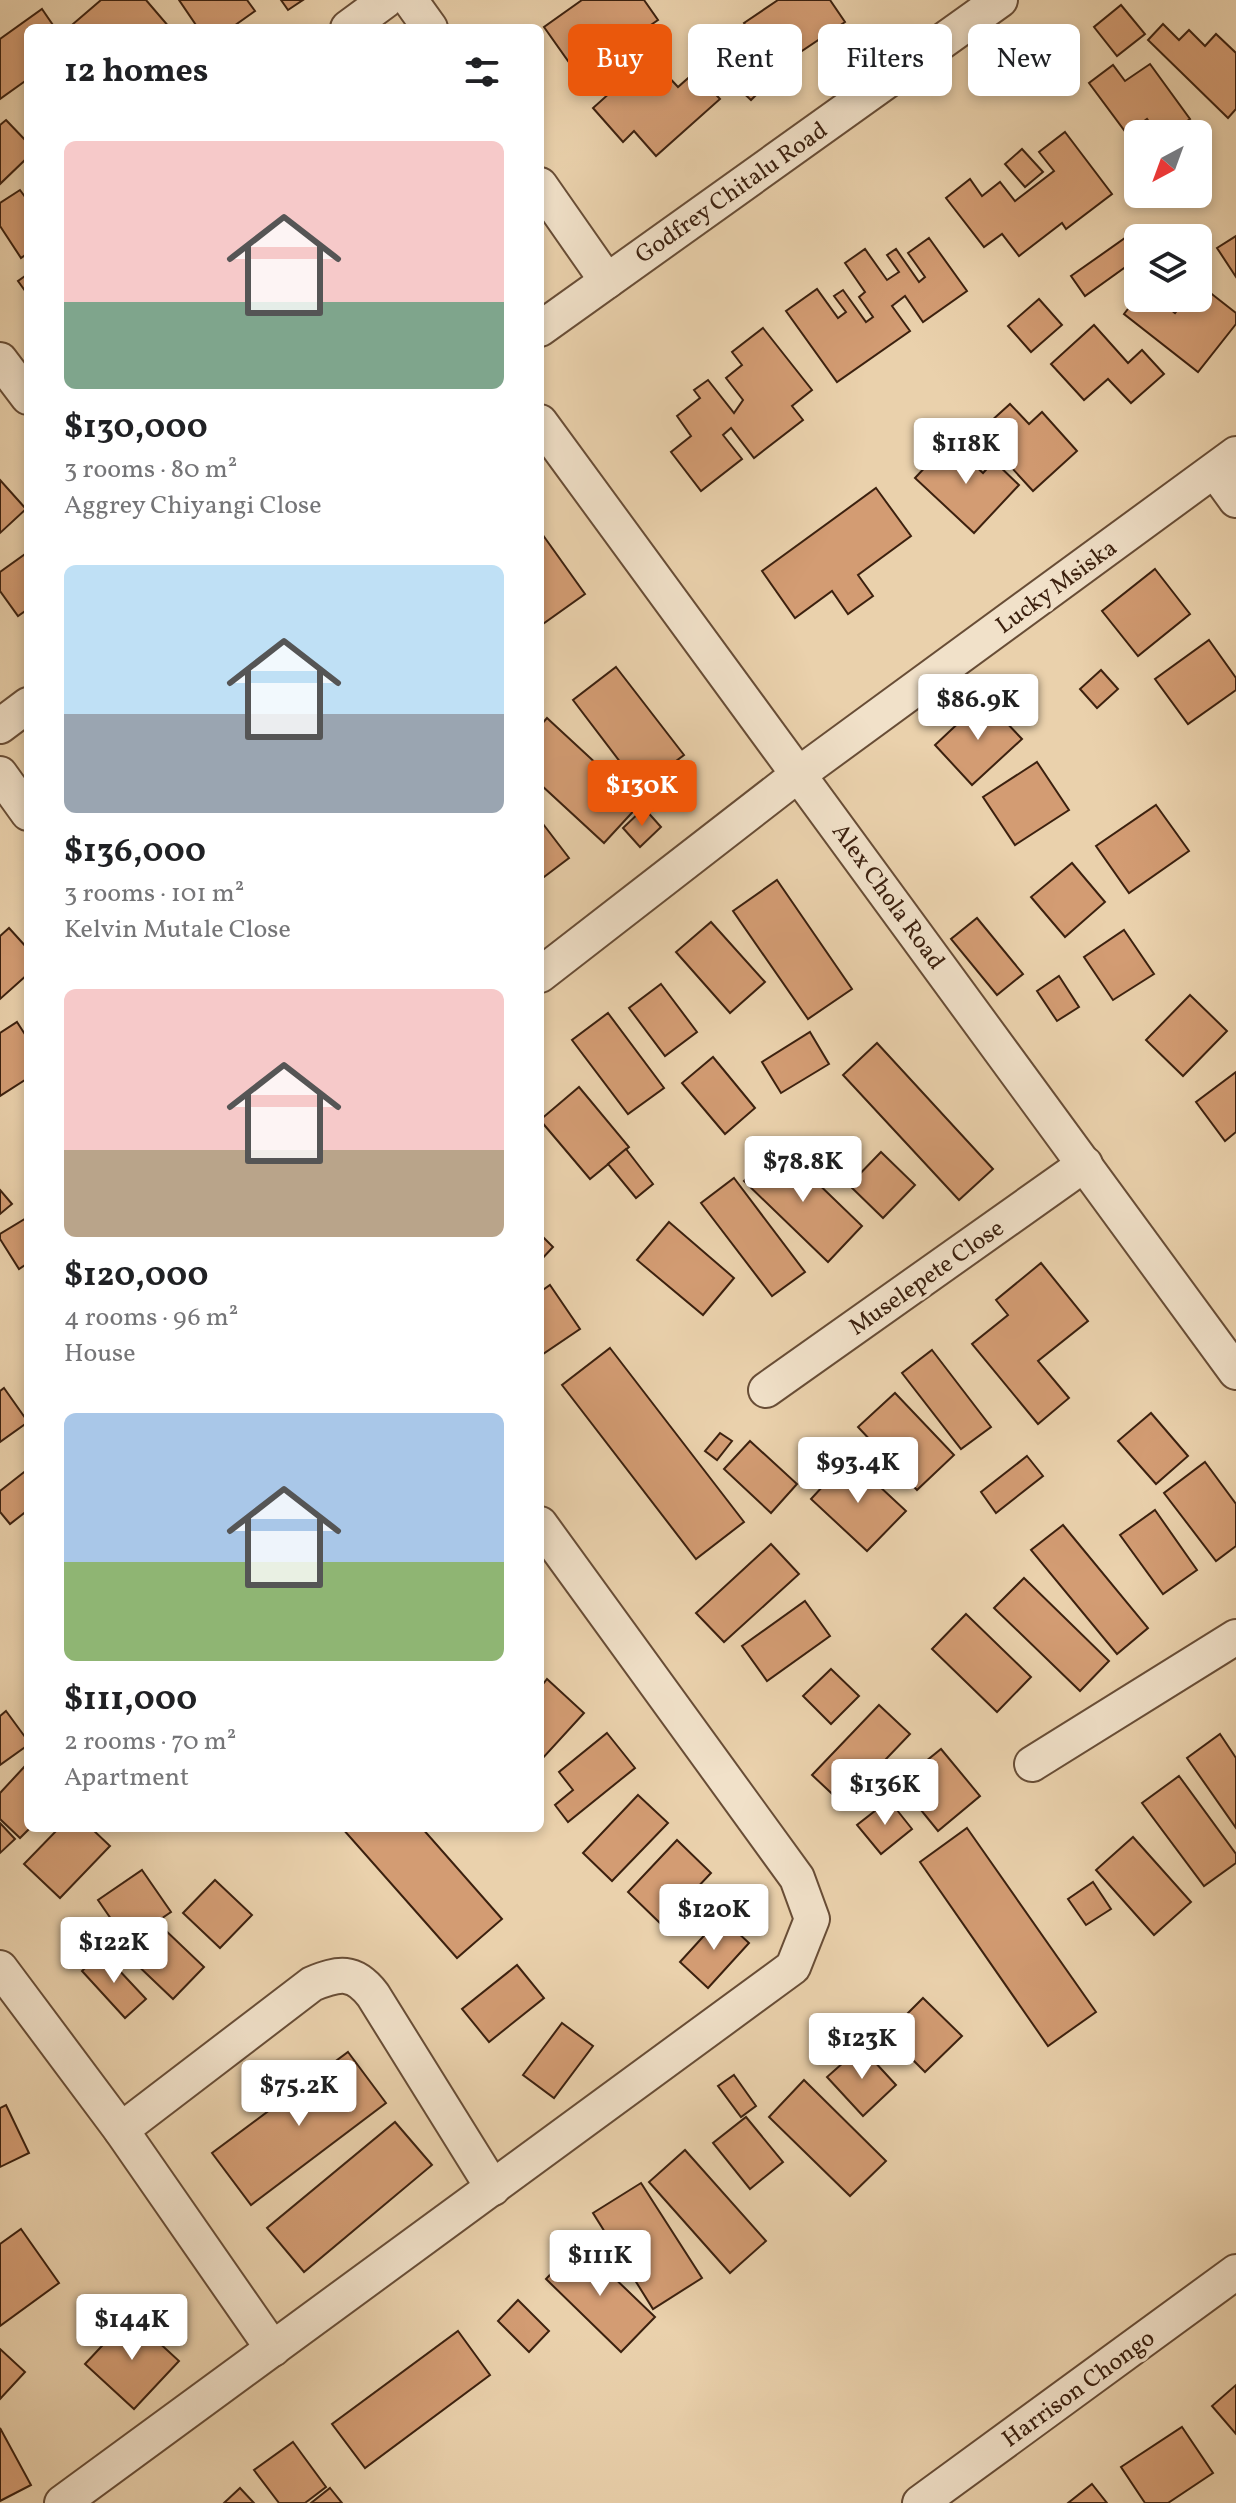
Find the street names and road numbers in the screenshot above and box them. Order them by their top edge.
street label: Godfrey Chitalu Road [629,114,835,273]
street label: Lucky Msiska [990,532,1125,643]
street label: Alex Chola Road [823,817,952,977]
street label: Muselepete Close [843,1212,1012,1345]
street label: Harrison Chongo [996,2322,1163,2457]

